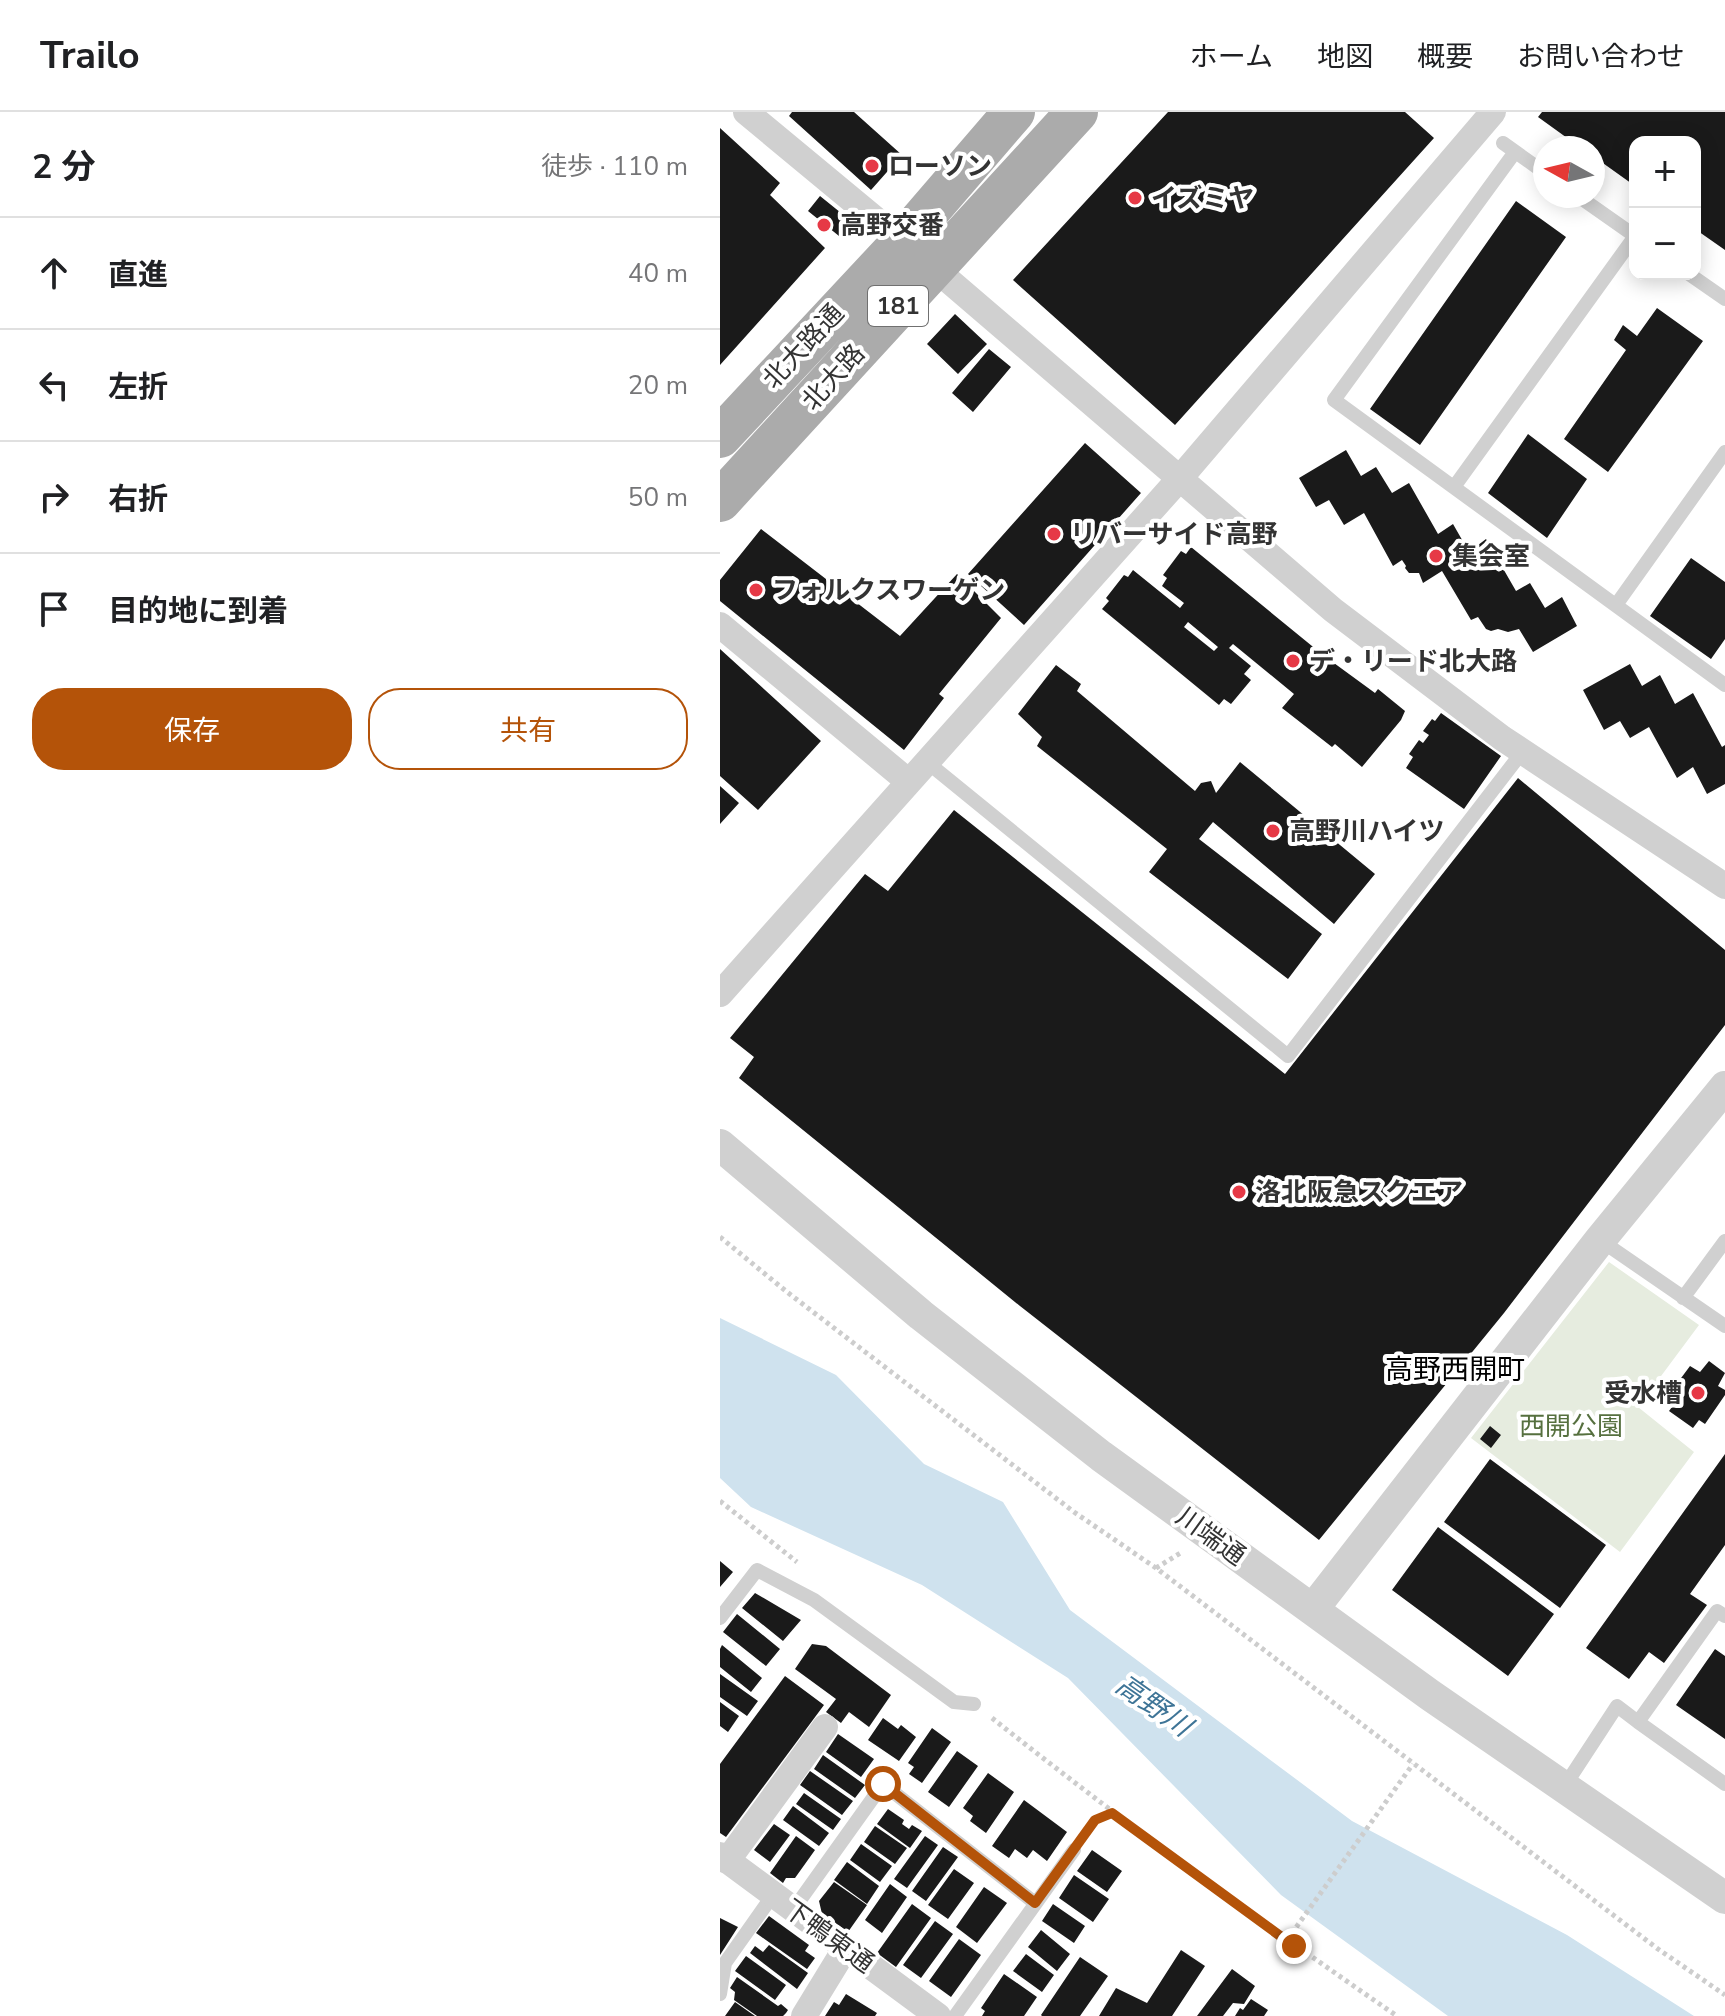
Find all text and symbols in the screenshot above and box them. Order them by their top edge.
text: Trailo [40,30,140,81]
text: ホーム [1190,38,1273,76]
text: 地図 [1317,38,1373,76]
text: 概要 [1417,38,1473,76]
text: お問い合わせ [1517,38,1685,76]
north arrow [1533,136,1605,208]
map controls [1629,136,1701,280]
button: + [1629,136,1701,208]
text: 2 分 [32,144,96,190]
text: 徒歩 · 110 m [541,149,688,184]
place label: ローソン [888,149,992,184]
marker: ローソン [863,157,881,175]
place label: イズミヤ [1151,181,1254,216]
marker: イズミヤ [1126,189,1144,207]
place label: 高野交番 [840,208,944,243]
button: − [1629,208,1701,280]
marker: 高野交番 [815,216,833,234]
icon: ahead [32,251,76,295]
text: 直進 [108,255,168,296]
text: 40 m [628,256,688,291]
road number: 181 [868,286,928,326]
street label: 北大路通 [756,297,850,395]
street label: 北大路 [795,338,871,416]
icon: left [32,363,76,407]
text: 左折 [108,367,168,408]
text: 20 m [628,368,688,403]
icon: right [32,475,76,519]
text: 右折 [108,479,168,520]
text: 50 m [628,480,688,515]
place label: リバーサイド高野 [1070,517,1277,552]
marker: リバーサイド高野 [1045,525,1063,543]
place label: 集会室 [1452,539,1530,574]
marker: 集会室 [1427,547,1445,565]
place label: フォルクスワーゲン [772,573,1005,608]
marker: フォルクスワーゲン [747,581,765,599]
icon: arrive [32,587,76,631]
text: 目的地に到着 [108,591,288,632]
place label: デ・リード北大路 [1309,644,1517,679]
marker: デ・リード北大路 [1284,652,1302,670]
button: 保存 [32,688,352,770]
button: 共有 [368,688,688,770]
place label: 高野川ハイツ [1289,814,1444,849]
marker: 高野川ハイツ [1264,822,1282,840]
place label: 洛北阪急スクエア [1255,1175,1463,1210]
marker: 洛北阪急スクエア [1230,1183,1248,1201]
district label: 高野西開町 [1385,1351,1525,1389]
place label: 受水槽 [1604,1376,1682,1411]
marker: 受水槽 [1689,1384,1707,1402]
park label: 西開公園 [1519,1409,1623,1444]
street label: 川端通 [1169,1499,1253,1573]
water label: 高野川 [1108,1666,1201,1747]
route start [865,1766,901,1802]
street label: 下鴨東通 [776,1892,881,1981]
route end [1276,1928,1312,1964]

